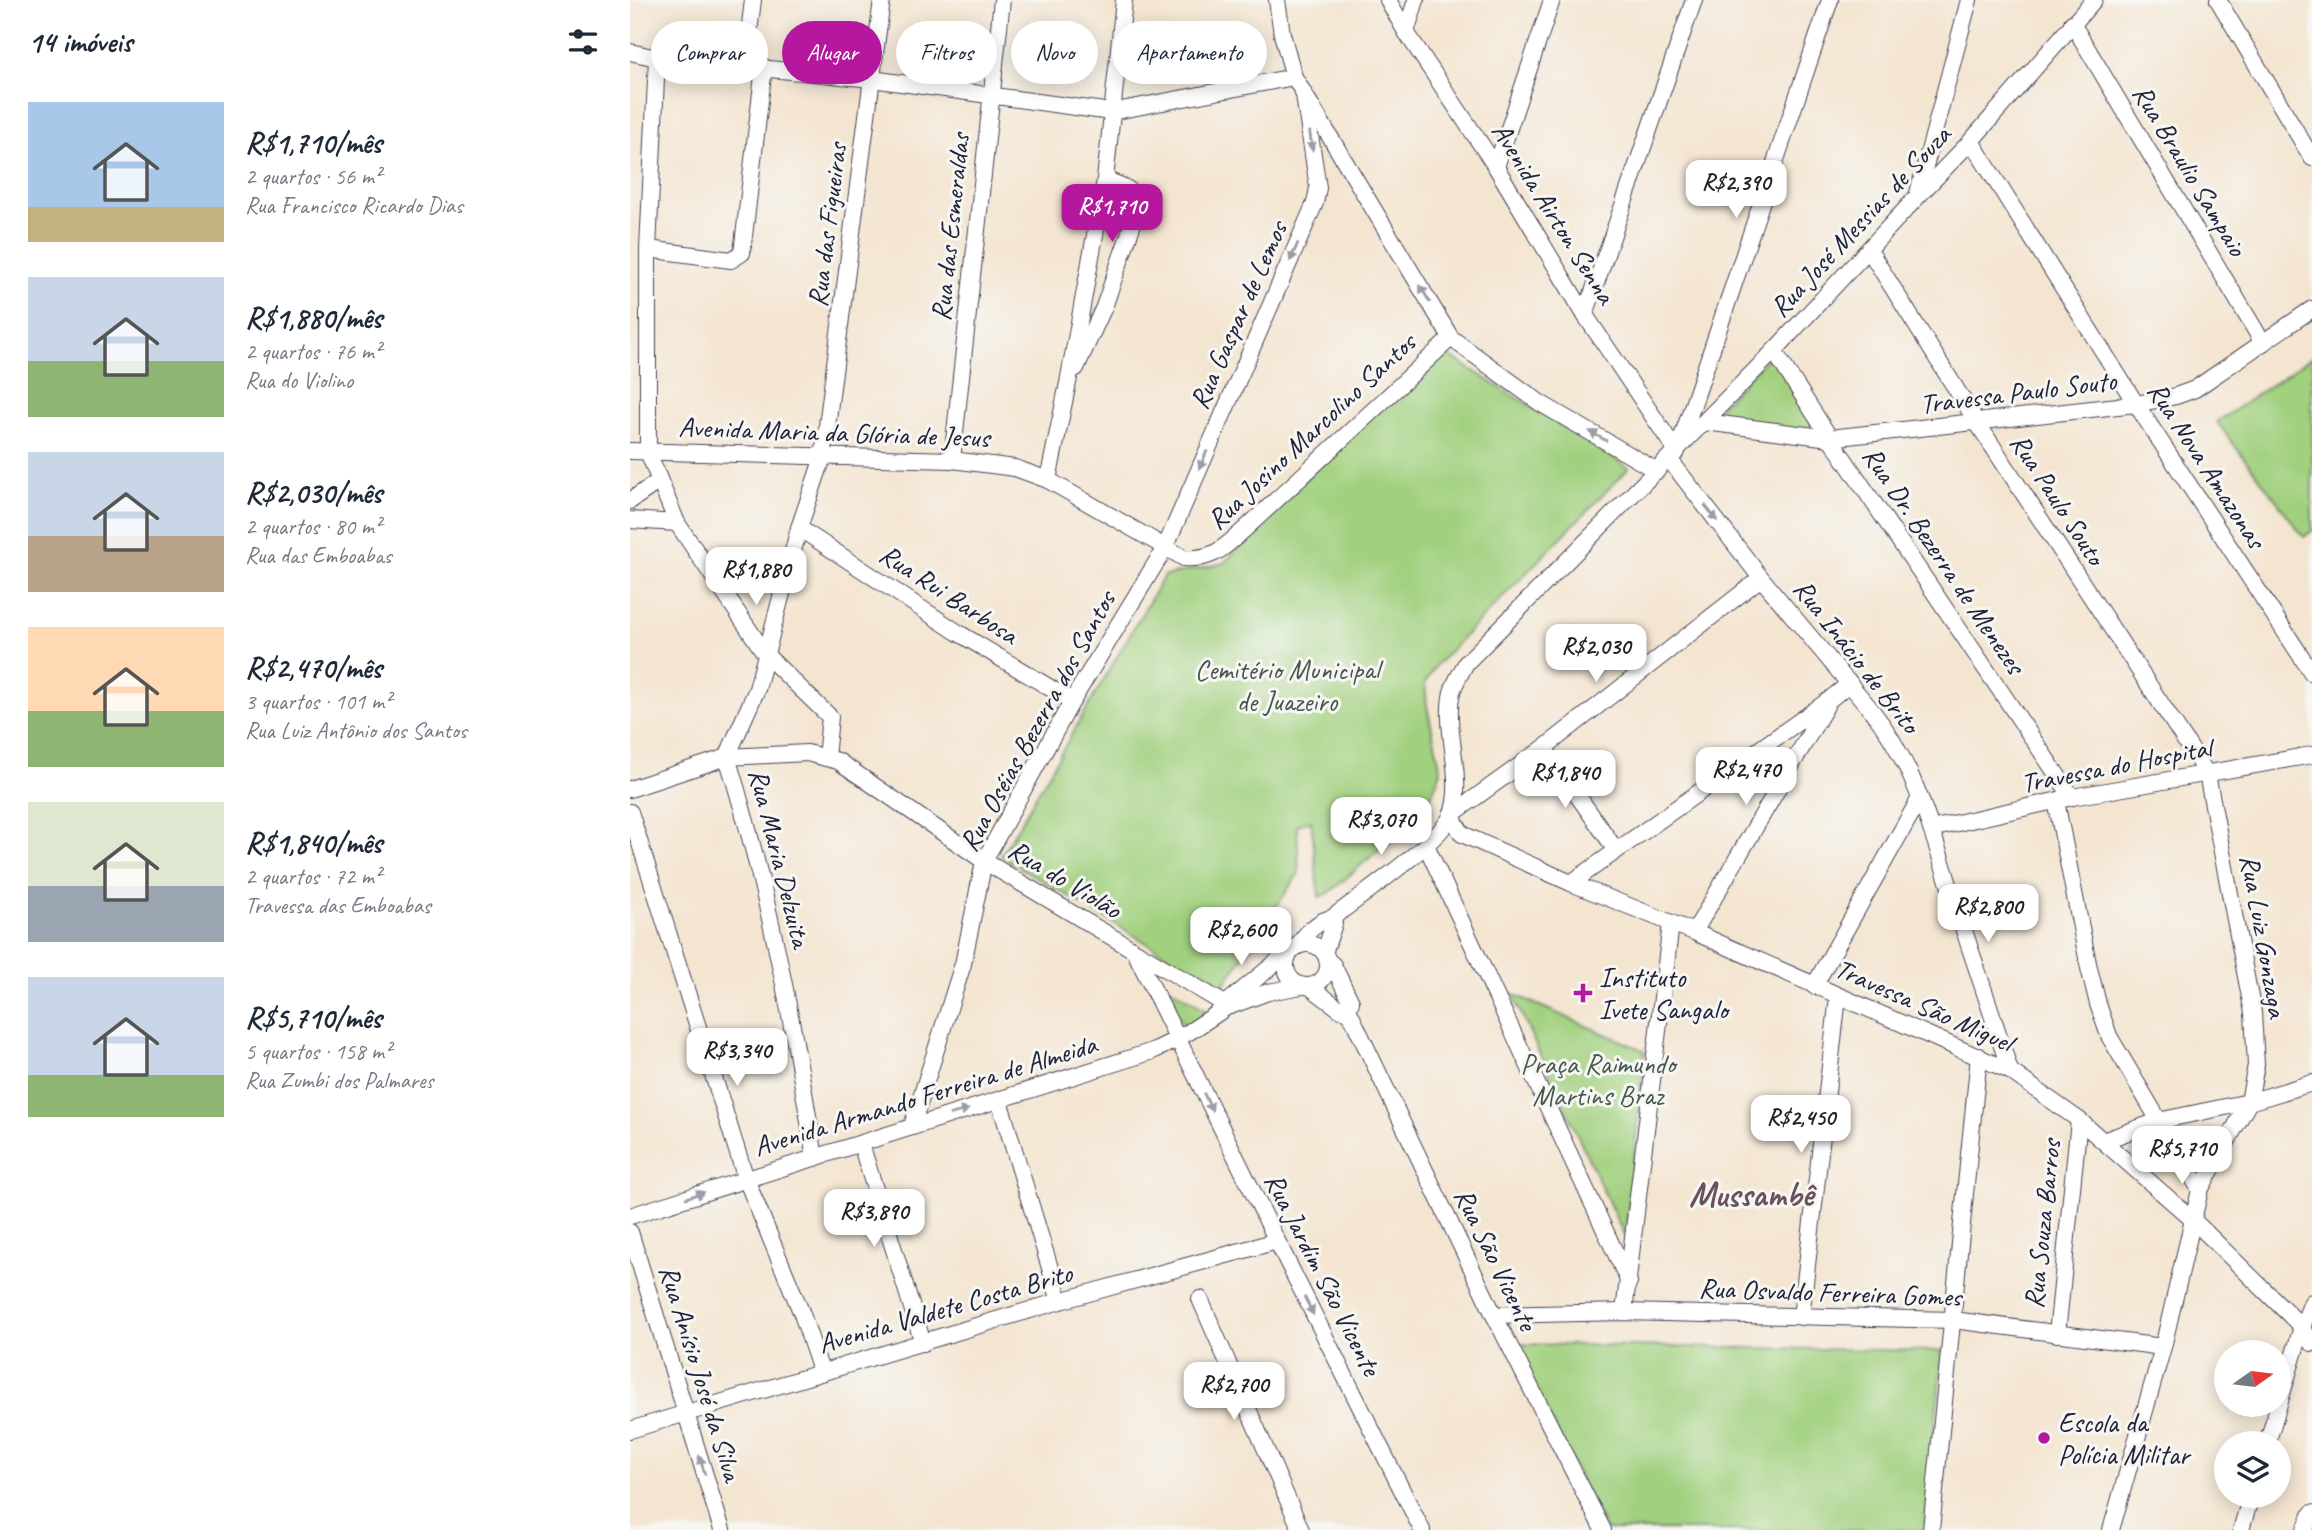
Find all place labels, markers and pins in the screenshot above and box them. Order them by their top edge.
pin: R$2,390 [1671,160,1801,220]
pin: R$1,710 [1047,184,1177,244]
pin: R$1,880 [691,548,821,607]
pin: R$2,030 [1531,624,1661,684]
pin: R$2,470 [1681,748,1811,807]
pin: R$1,840 [1500,750,1630,810]
pin: R$3,070 [1316,798,1446,857]
pin: R$2,800 [1923,884,2053,944]
pin: R$2,600 [1176,908,1306,967]
place label: Instituto Ivete Sangalo [1599,960,1731,1027]
marker: Instituto Ivete Sangalo [1573,983,1593,1003]
pin: R$3,340 [672,1028,802,1088]
pin: R$2,450 [1736,1096,1866,1155]
pin: R$5,710 [2117,1126,2247,1186]
pin: R$3,890 [809,1190,939,1249]
pin: R$2,700 [1169,1362,1299,1422]
place label: Escola da Polícia Militar [2058,1405,2192,1472]
marker: Escola da Polícia Militar [2036,1430,2052,1446]

